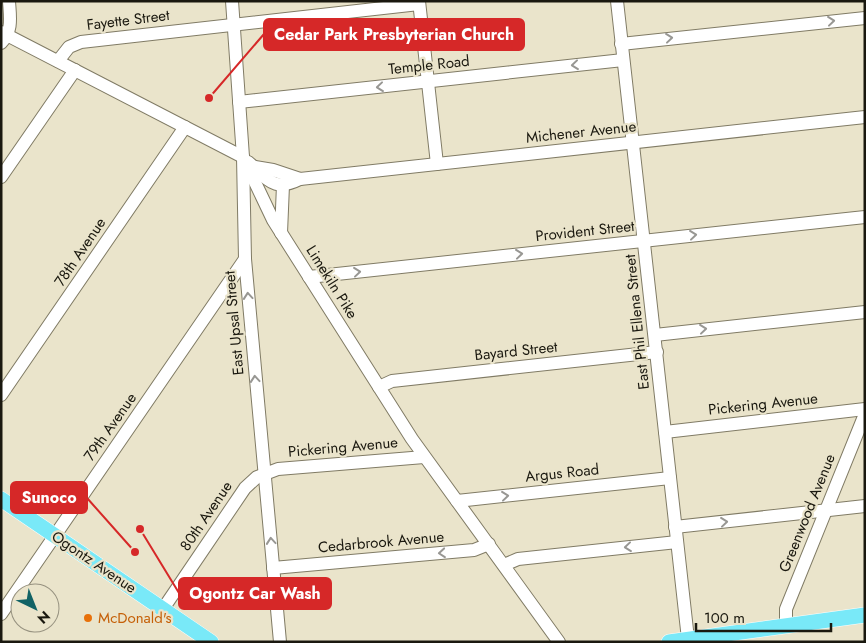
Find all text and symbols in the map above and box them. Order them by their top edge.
street label: Fayette Street [85,4,171,36]
one-way arrow [827,16,835,27]
callout: Cedar Park Presbyterian Church [264,19,524,50]
text: Cedar Park Presbyterian Church [274,23,514,46]
one-way arrow [665,33,673,44]
street label: Temple Road [387,50,471,80]
one-way arrow [570,59,578,70]
one-way arrow [375,81,383,92]
street label: Michener Avenue [525,115,638,149]
street label: 78th Avenue [49,213,111,291]
street label: Provident Street [534,215,636,247]
one-way arrow [689,230,697,241]
street label: Limekiln Pike [301,241,363,323]
one-way arrow [515,249,523,260]
street label: East Phil Ellena Street [619,253,655,391]
one-way arrow [354,266,362,277]
street label: East Upsal Street [218,270,250,376]
one-way arrow [243,292,254,300]
one-way arrow [699,324,707,335]
street label: Bayard Street [473,336,559,366]
one-way arrow [250,375,261,383]
street label: Pickering Avenue [707,387,819,421]
street label: 79th Avenue [78,388,142,466]
street label: Pickering Avenue [287,431,399,463]
street label: Greenwood Avenue [773,450,841,576]
street label: Argus Road [524,458,600,488]
street label: 80th Avenue [175,477,238,555]
callout: Sunoco [11,482,87,513]
text: Sunoco [21,486,77,509]
one-way arrow [502,490,510,501]
one-way arrow [720,517,728,528]
street label: Ogontz Avenue [47,525,141,599]
street label: Cedarbrook Avenue [317,526,445,558]
one-way arrow [266,537,277,545]
one-way arrow [624,541,632,552]
one-way arrow [438,547,446,558]
callout: Ogontz Car Wash [179,578,331,609]
text: Ogontz Car Wash [189,582,321,605]
north arrow [10,583,60,633]
scale bar [696,600,831,632]
text: N [33,606,55,629]
place label: McDonald's [98,607,172,629]
text: 100 m [704,607,745,629]
marker: McDonald's [82,612,94,624]

